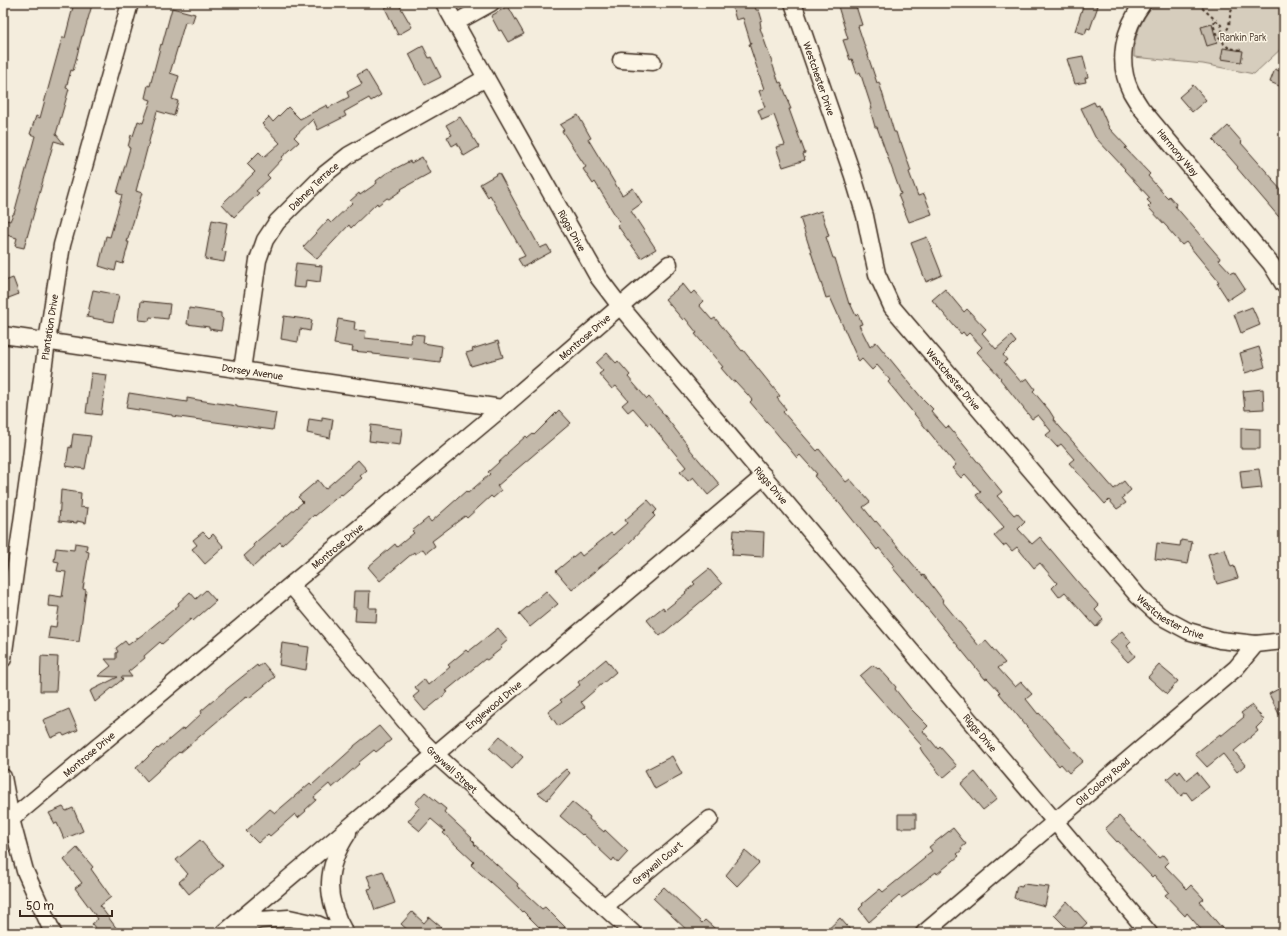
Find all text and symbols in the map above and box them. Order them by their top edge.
park label: Rankin Park [1220,32,1267,44]
street label: Westchester Drive [800,40,837,117]
street label: Harmony Way [1154,127,1201,180]
street label: Dabney Terrace [287,160,342,214]
street label: Riggs Drive [555,208,587,254]
street label: Plantation Drive [40,293,61,361]
street label: Montrose Drive [557,312,613,363]
street label: Westchester Drive [923,346,982,413]
street label: Dorsey Avenue [221,362,284,383]
street label: Riggs Drive [751,464,790,507]
street label: Montrose Drive [310,522,366,572]
street label: Westchester Drive [1134,593,1205,642]
street label: Englewood Drive [464,679,524,733]
street label: Riggs Drive [960,712,999,755]
street label: Montrose Drive [61,730,118,780]
street label: Graywall Street [423,744,480,797]
street label: Old Colony Road [1073,756,1133,809]
street label: Graywall Court [630,839,686,888]
scale bar [20,892,112,918]
text: 50 m [26,899,54,914]

